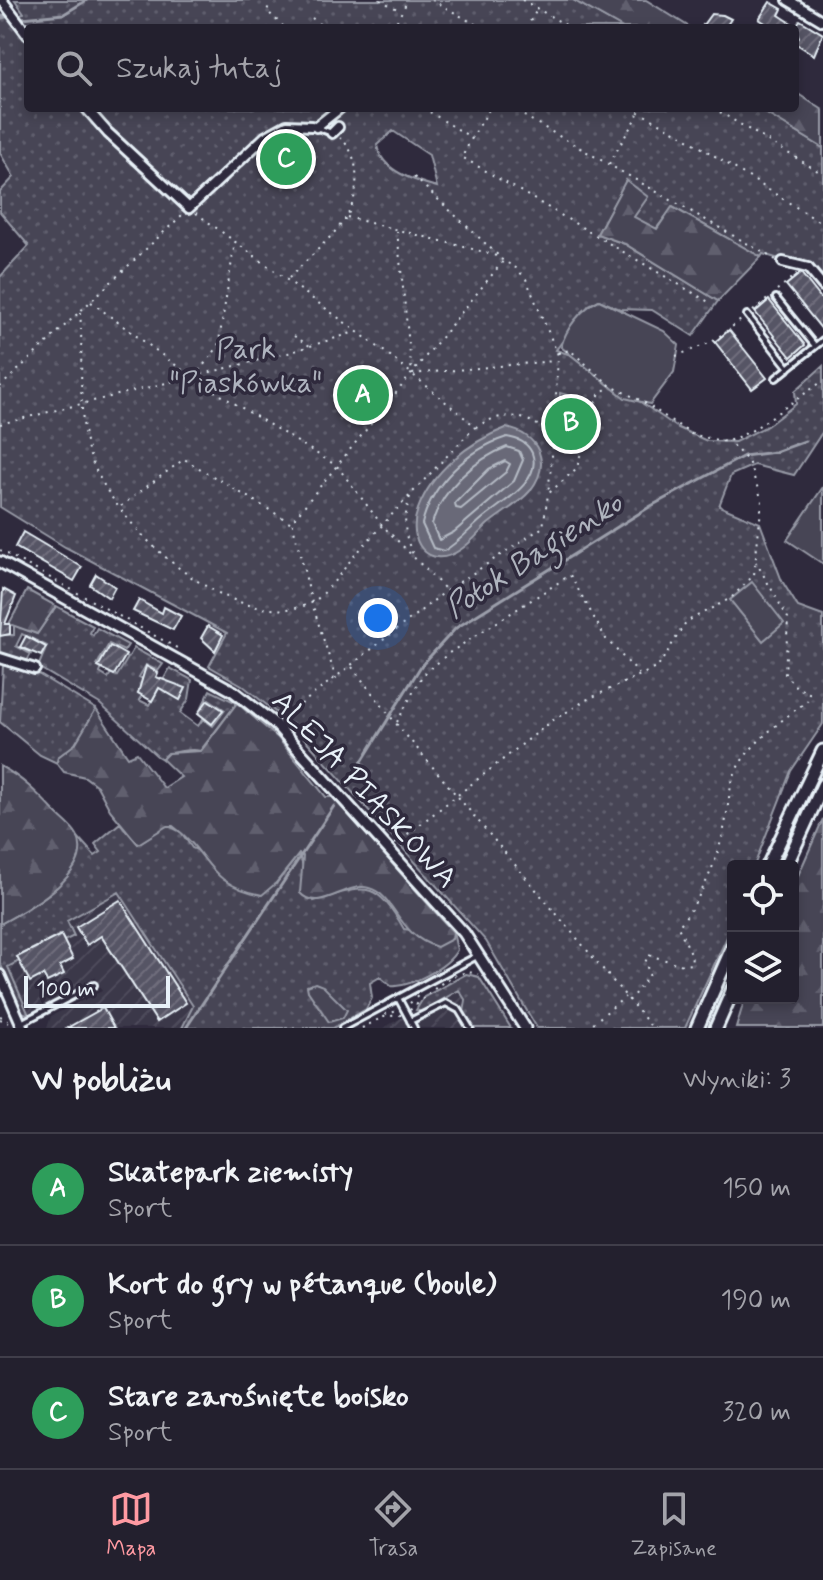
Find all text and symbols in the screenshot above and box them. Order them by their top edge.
search box [24,24,799,112]
icon: search [52,46,96,90]
text: Szukaj tutaj [116,49,282,88]
pin: C [260,129,312,189]
park label: Park "Piaskówka" [170,330,322,403]
pin: A [337,365,389,425]
pin: B [545,394,597,454]
water label: Potok Bagienko [437,482,634,632]
your location [358,598,398,638]
street label: ALEJA PIASKOWA [262,683,466,897]
map controls [727,860,799,1004]
button: locate [727,860,799,932]
button: layers [727,932,799,1004]
scale bar [24,972,170,1008]
text: 100 m [36,976,95,1004]
text: W pobliżu [32,1058,171,1103]
text: Wyniki: 3 [683,1063,791,1097]
text: Skatepark ziemisty [108,1153,353,1192]
text: A [49,1172,67,1206]
text: 150 m [722,1172,791,1206]
text: Sport [108,1192,172,1226]
text: Kort do gry w pétanque (boule) [108,1265,496,1304]
text: B [50,1284,66,1318]
text: 190 m [721,1284,791,1318]
text: Sport [108,1304,172,1338]
text: Stare zarośnięte boisko [108,1377,409,1416]
text: C [49,1396,67,1430]
text: 320 m [722,1396,791,1430]
text: Sport [108,1416,172,1450]
tab: Mapa [106,1487,156,1563]
tab: Trasa [369,1487,418,1563]
tab: Zapisane [631,1487,717,1563]

